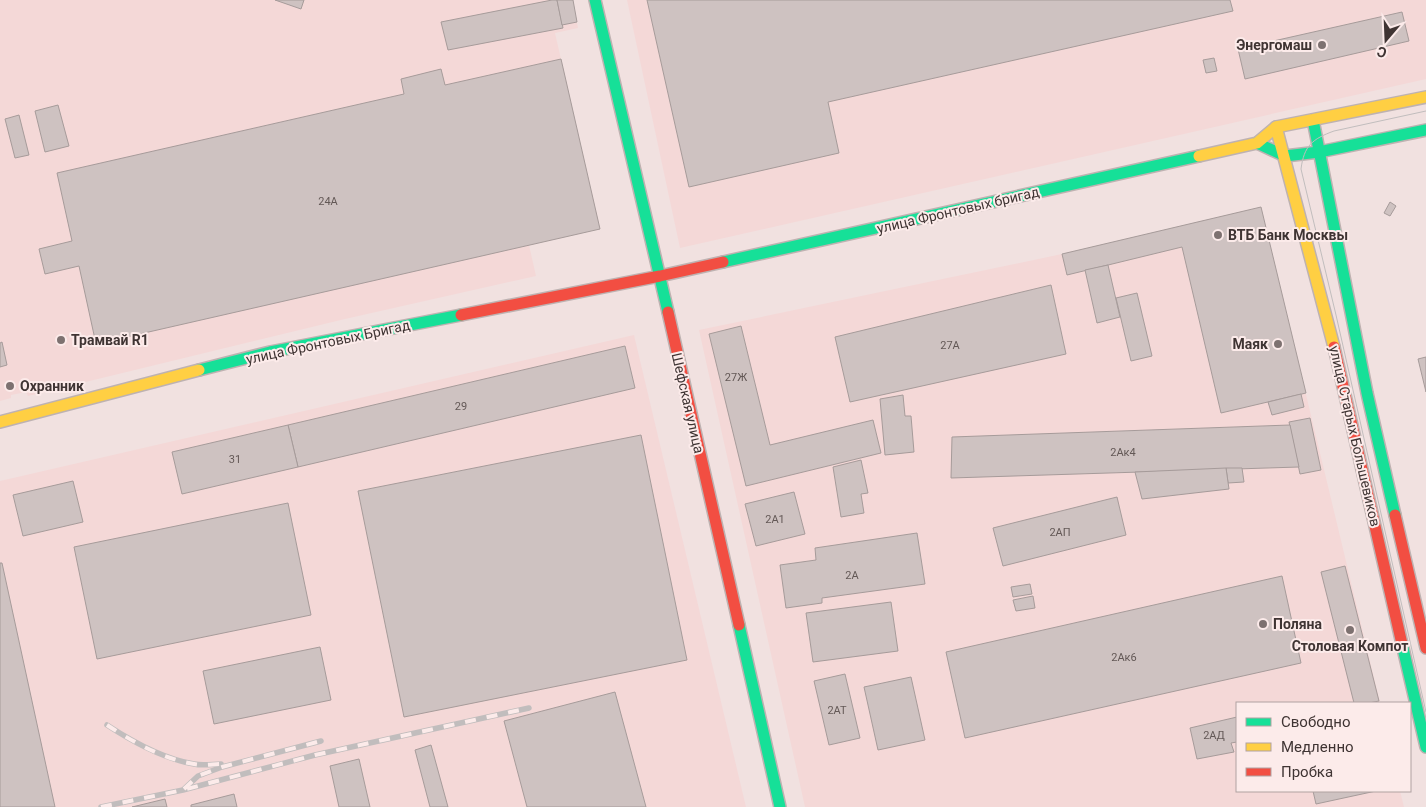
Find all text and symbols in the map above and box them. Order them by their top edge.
north arrow [1361,15,1411,65]
place label: Энергомаш [1236,37,1312,53]
marker: Энергомаш [1316,39,1328,51]
text: С [1375,43,1389,61]
street label: улица Фронтовых бригад [875,183,1041,236]
house number: 24А [318,195,339,208]
place label: ВТБ Банк Москвы [1228,227,1348,243]
marker: ВТБ Банк Москвы [1212,229,1224,241]
street label: улица Фронтовых Бригад [245,317,412,367]
place label: Трамвай R1 [71,332,149,348]
marker: Трамвай R1 [55,334,67,346]
place label: Маяк [1233,336,1268,352]
marker: Маяк [1272,338,1284,350]
house number: 27А [940,339,961,352]
street label: улица Старых Большевиков [1326,344,1384,528]
street label: Шефская улица [669,351,707,455]
house number: 27Ж [725,371,747,384]
place label: Охранник [20,378,84,394]
marker: Охранник [4,380,16,392]
house number: 29 [455,400,467,413]
house number: 2Ак4 [1110,446,1136,459]
house number: 31 [229,453,241,466]
house number: 2А1 [765,513,785,526]
house number: 2АП [1049,526,1071,539]
house number: 2А [845,569,860,582]
place label: Поляна [1273,616,1322,632]
marker: Поляна [1257,618,1269,630]
marker: Столовая Компот [1344,624,1356,636]
place label: Столовая Компот [1292,638,1408,654]
house number: 2Ак6 [1111,651,1137,664]
legend [1236,702,1411,792]
house number: 2АТ [827,704,847,717]
text: Свободно [1281,713,1350,731]
house number: 2АД [1203,729,1225,742]
text: Медленно [1281,738,1354,756]
text: Пробка [1281,763,1333,781]

